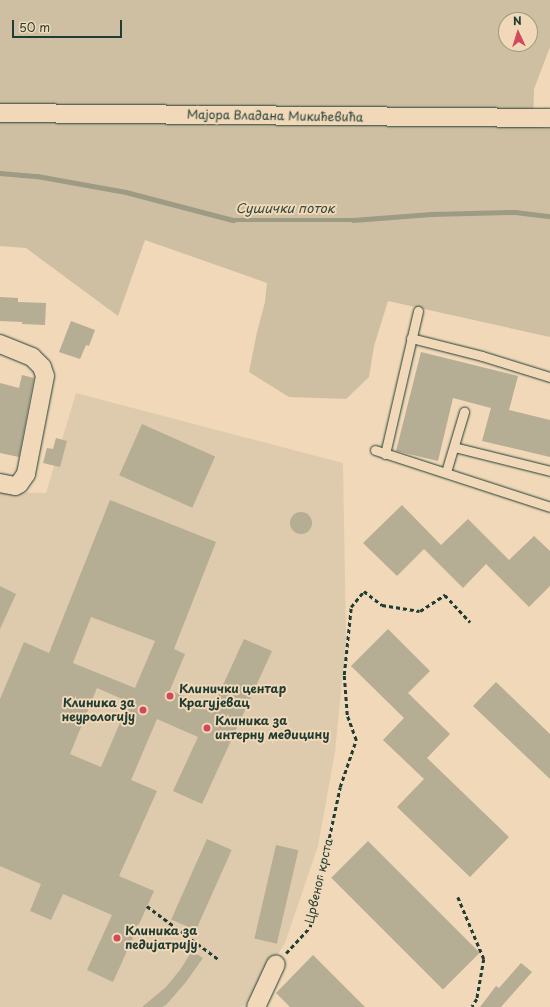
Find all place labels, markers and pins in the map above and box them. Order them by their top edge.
place label: Клинички центар Крагујевац [179,682,287,710]
marker: Клинички центар Крагујевац [164,690,176,702]
place label: Клиника за неурологију [62,696,135,724]
marker: Клиника за неурологију [138,705,148,715]
place label: Клиника за интерну медицину [215,714,330,742]
marker: Клиника за интерну медицину [202,723,212,733]
place label: Клиника за педијатрију [125,924,198,952]
marker: Клиника за педијатрију [112,933,122,943]

